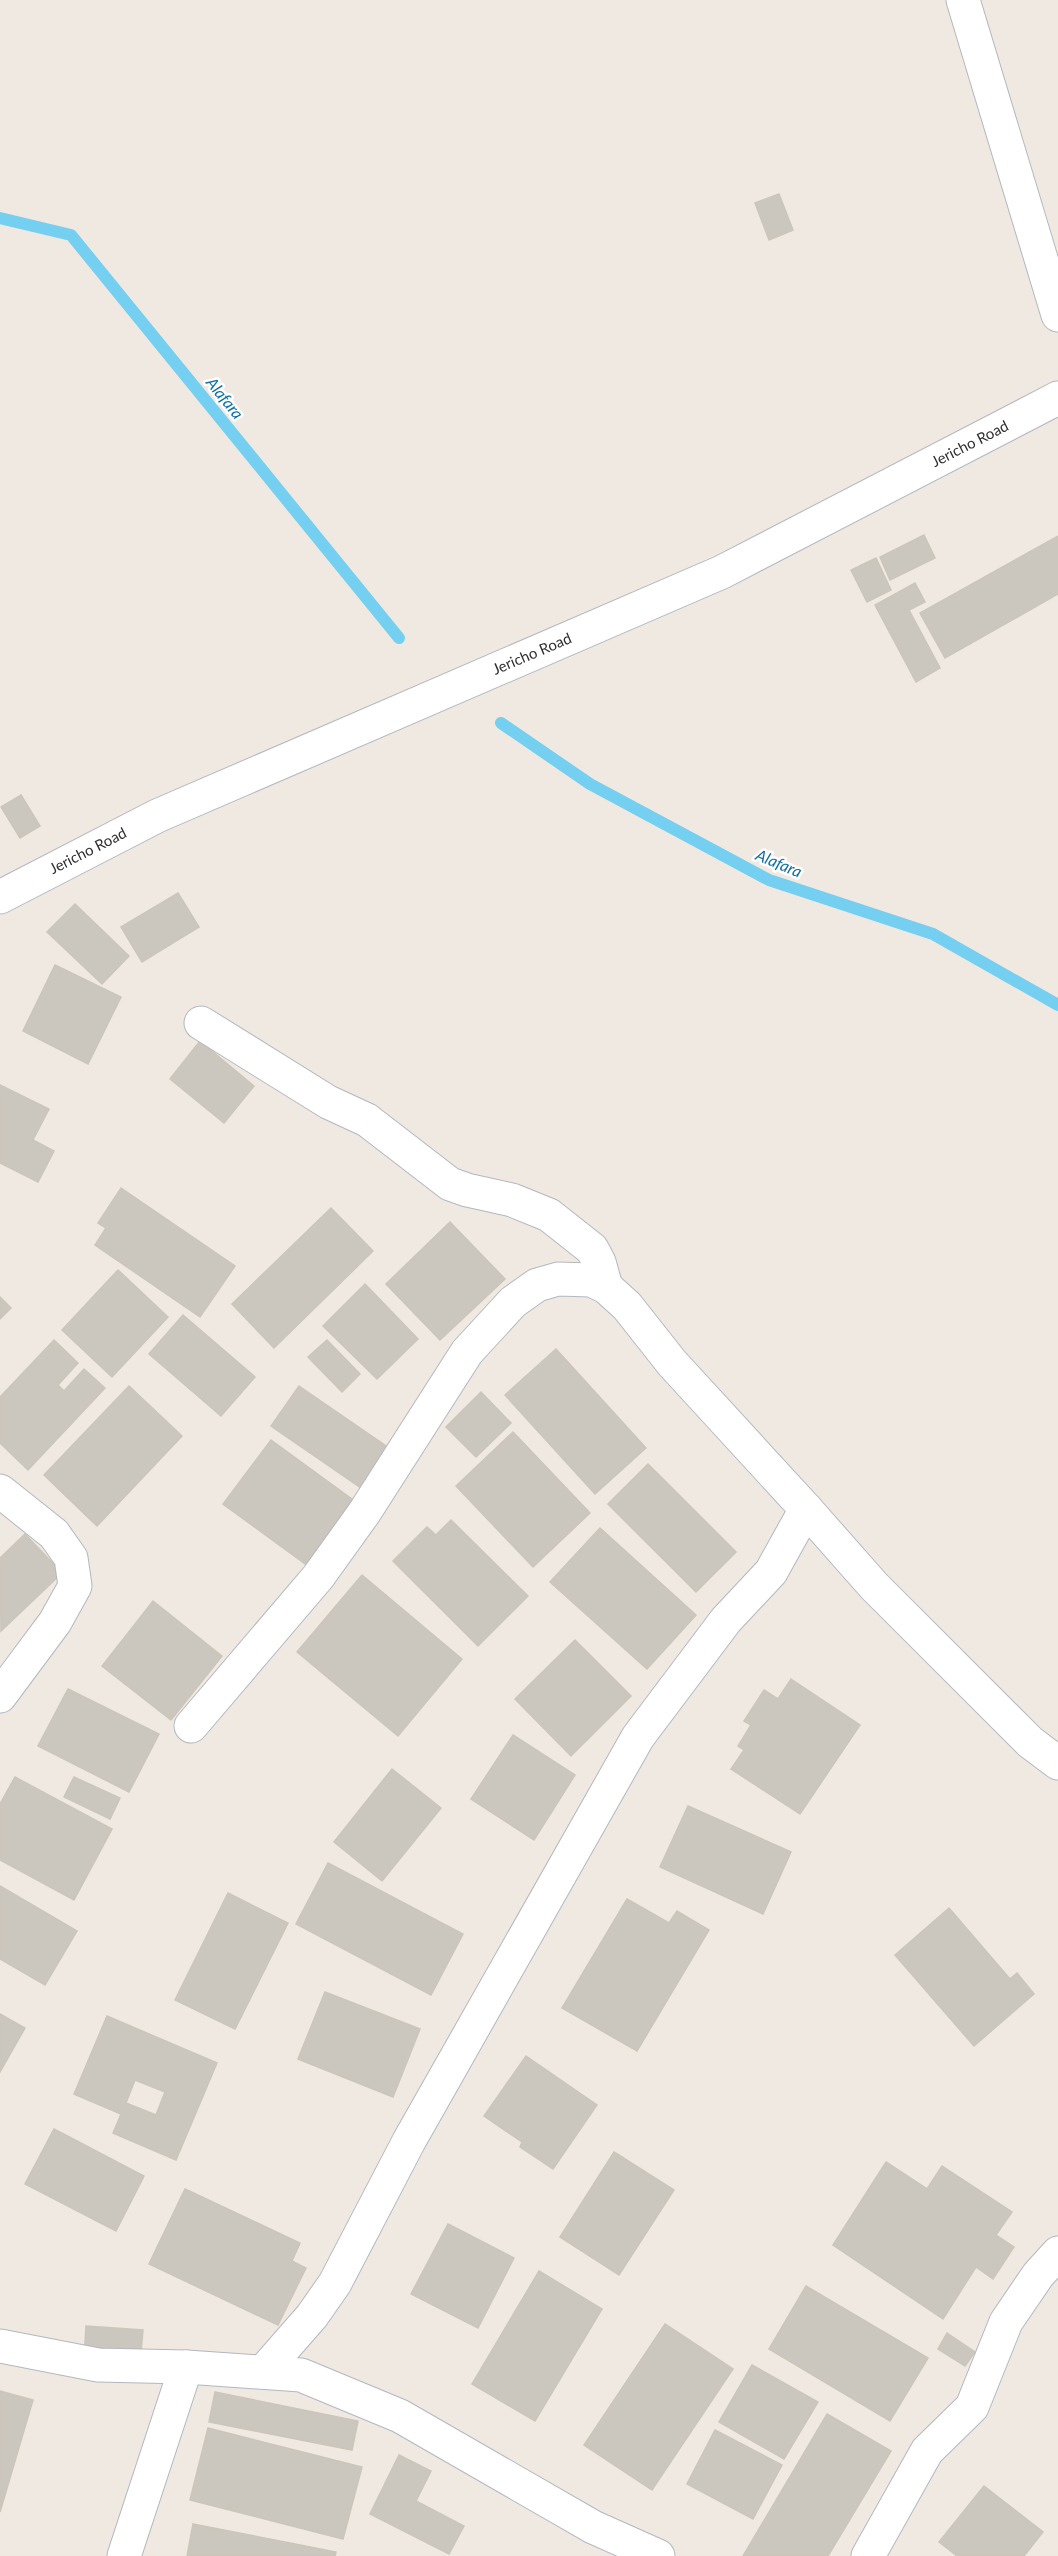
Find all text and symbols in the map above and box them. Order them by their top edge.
water label: Alafara [202,372,248,422]
street label: Jericho Road [928,416,1011,470]
street label: Jericho Road [489,628,574,678]
street label: Jericho Road [46,823,129,877]
water label: Alafara [752,844,805,881]

